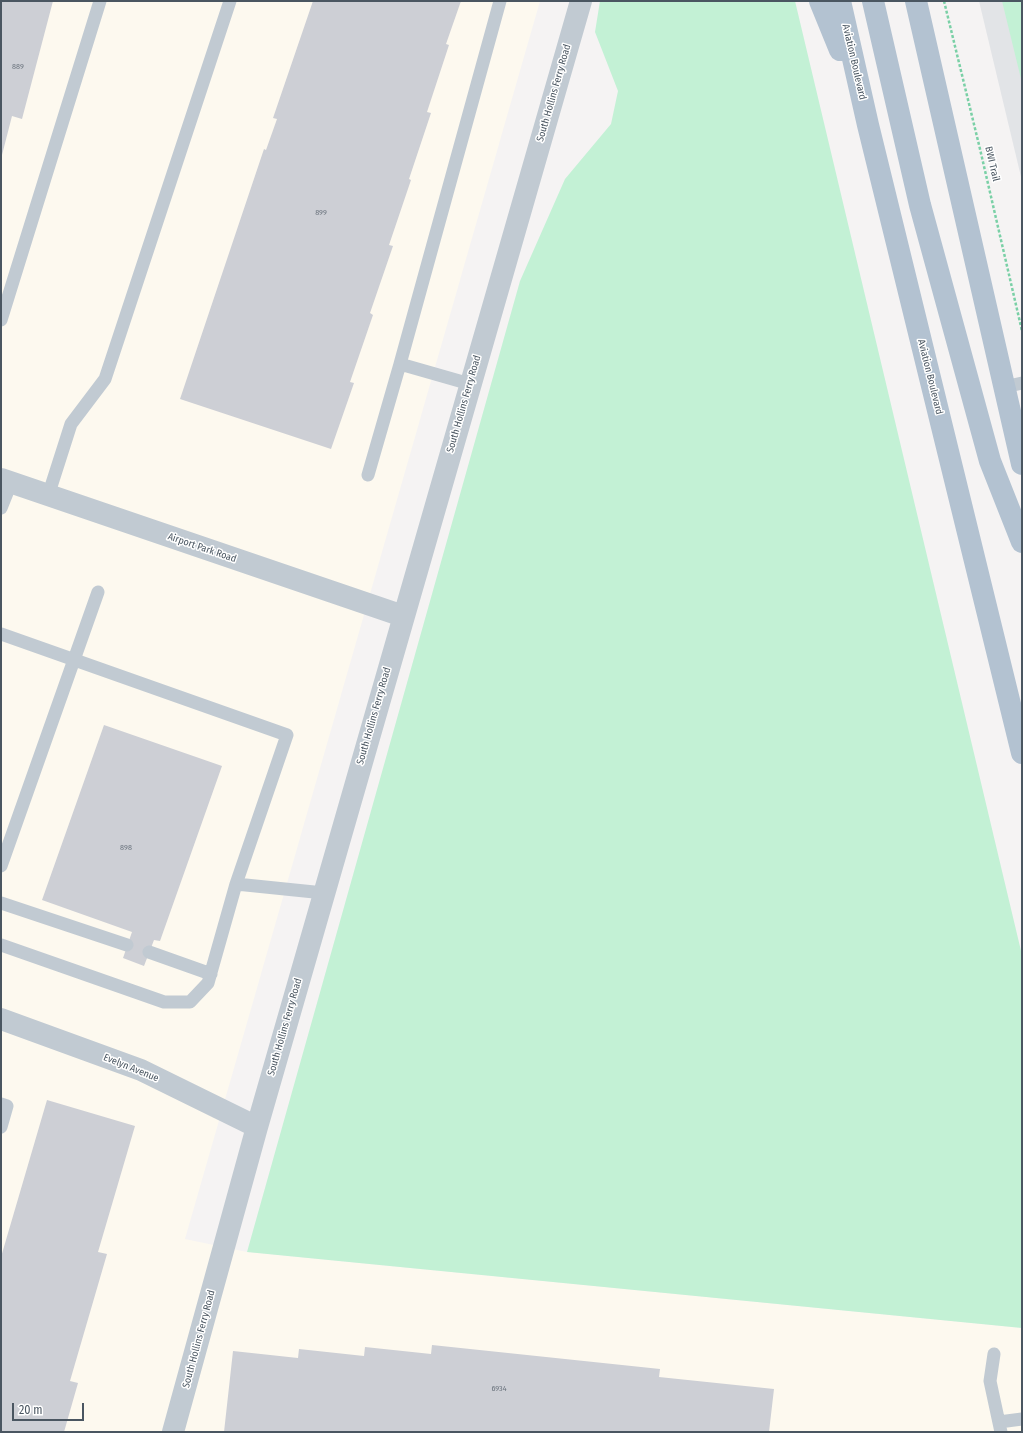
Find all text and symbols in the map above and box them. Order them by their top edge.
street label: Aviation Boulevard [839,23,869,101]
street label: South Hollins Ferry Road [534,43,574,143]
house number: 889 [12,62,24,72]
street label: BWI Trail [982,145,1002,183]
house number: 899 [315,208,327,218]
street label: Aviation Boulevard [915,338,945,416]
street label: South Hollins Ferry Road [444,354,484,454]
street label: Airport Park Road [166,531,238,565]
street label: South Hollins Ferry Road [354,666,394,766]
house number: 898 [120,843,132,853]
street label: South Hollins Ferry Road [265,977,305,1077]
street label: Evelyn Avenue [102,1051,160,1085]
street label: South Hollins Ferry Road [180,1289,218,1389]
house number: 6934 [491,1384,507,1394]
scale bar [14,1395,86,1421]
text: 20 m [19,1403,43,1417]

